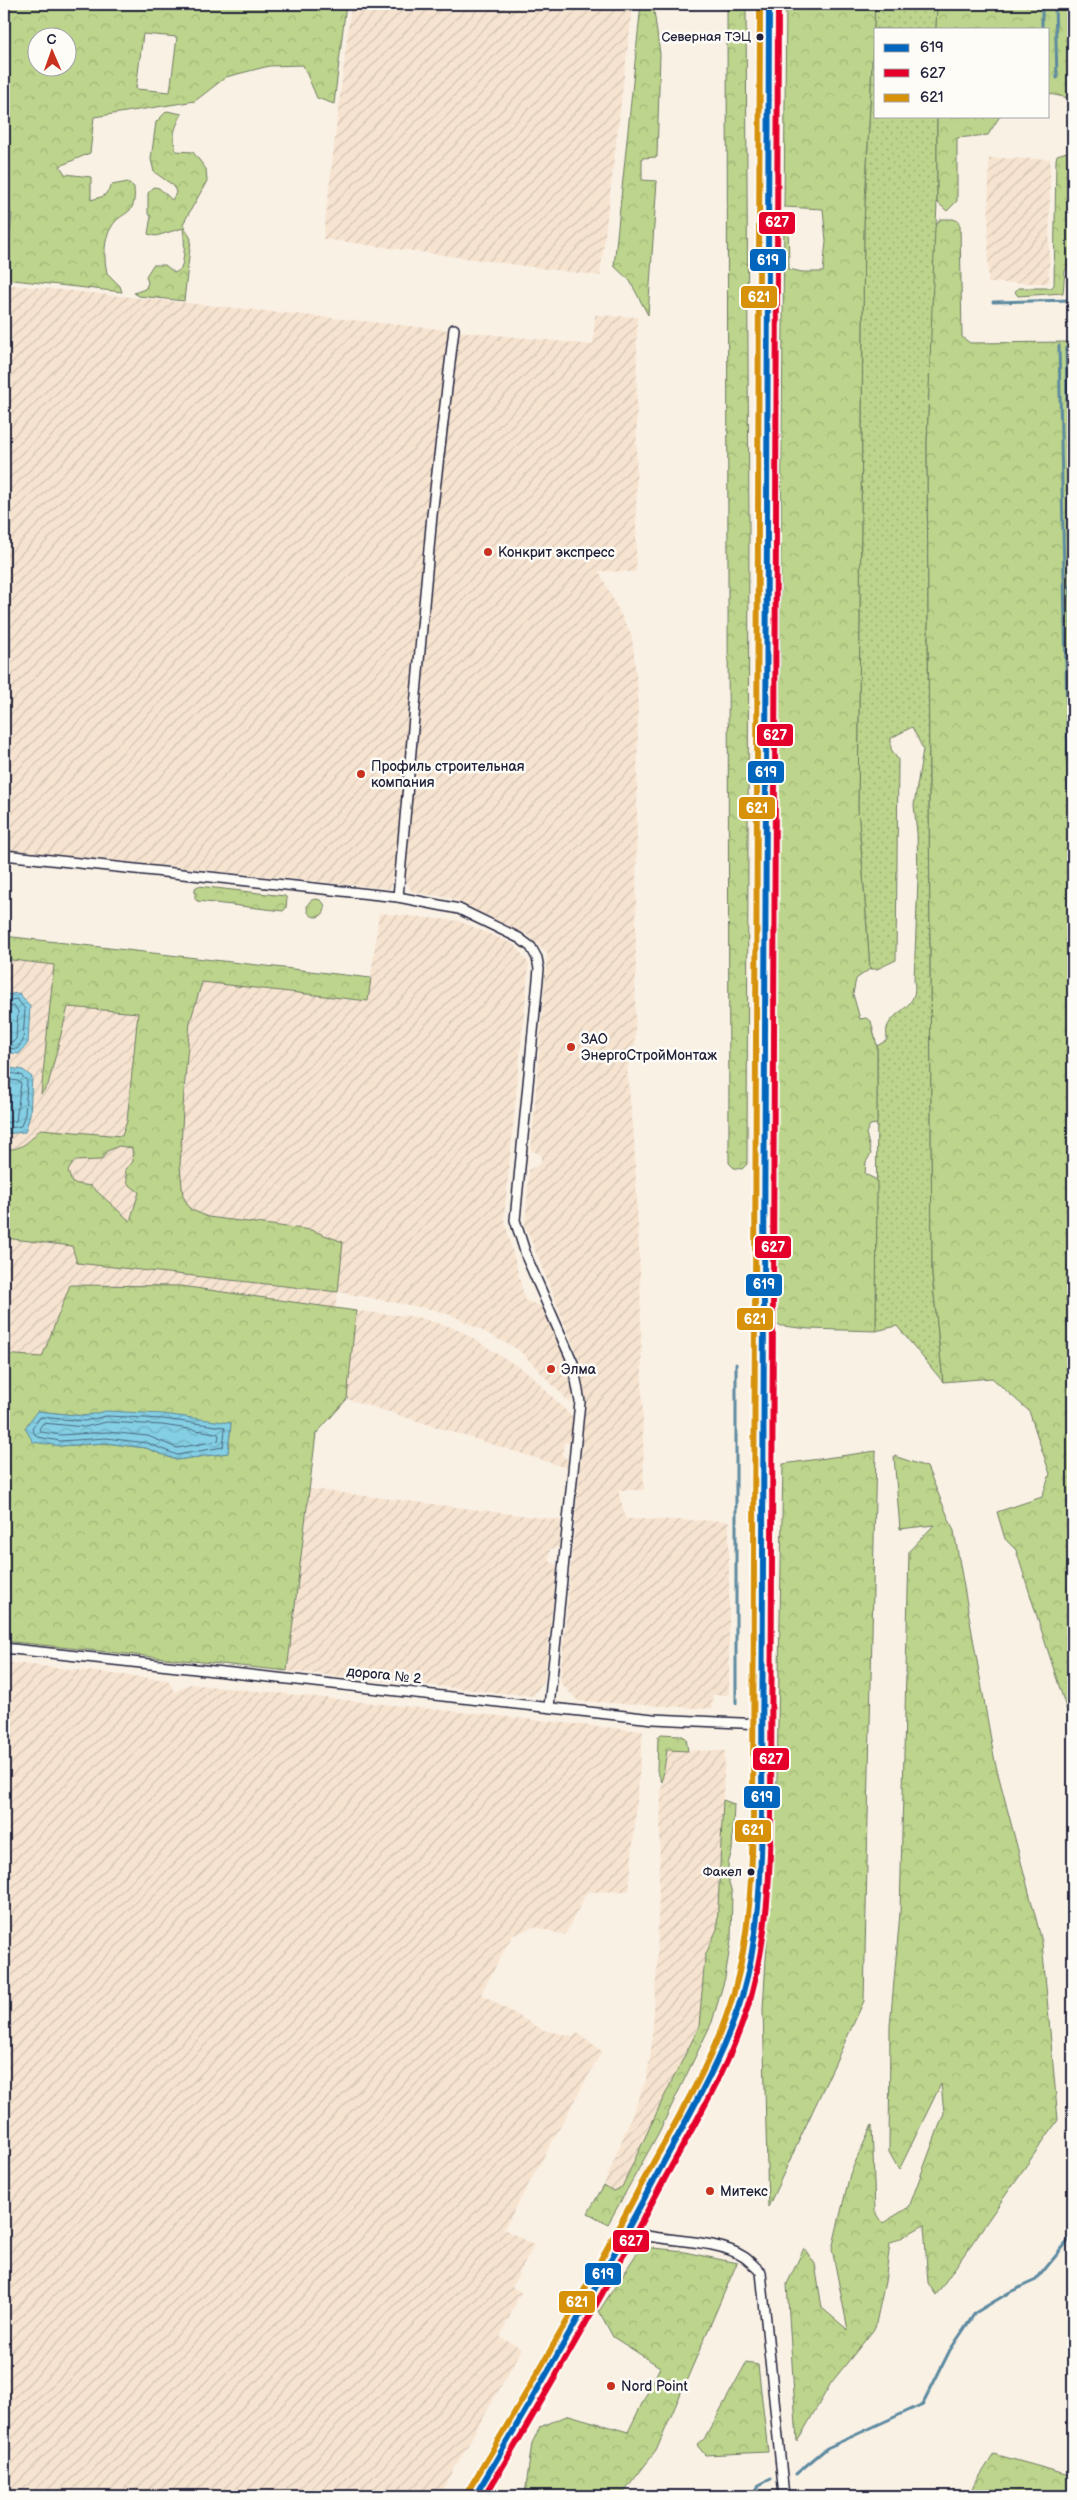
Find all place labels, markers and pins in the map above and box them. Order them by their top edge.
place label: Северная ТЭЦ [661,29,751,45]
marker: Северная ТЭЦ [755,32,765,42]
place label: Конкрит экспресс [498,544,615,561]
marker: Конкрит экспресс [482,546,494,558]
place label: Профиль строительная компания [371,758,525,791]
marker: Профиль строительная компания [355,768,367,780]
place label: ЗАО ЭнергоСтройМонтаж [581,1031,717,1064]
marker: ЗАО ЭнергоСтройМонтаж [565,1041,577,1053]
place label: Элма [561,1361,597,1378]
marker: Элма [545,1363,557,1375]
place label: Факел [703,1864,742,1880]
marker: Факел [746,1867,756,1877]
place label: Митекс [720,2183,768,2200]
marker: Митекс [704,2185,716,2197]
place label: Nord Point [621,2378,688,2395]
marker: Nord Point [605,2380,617,2392]

